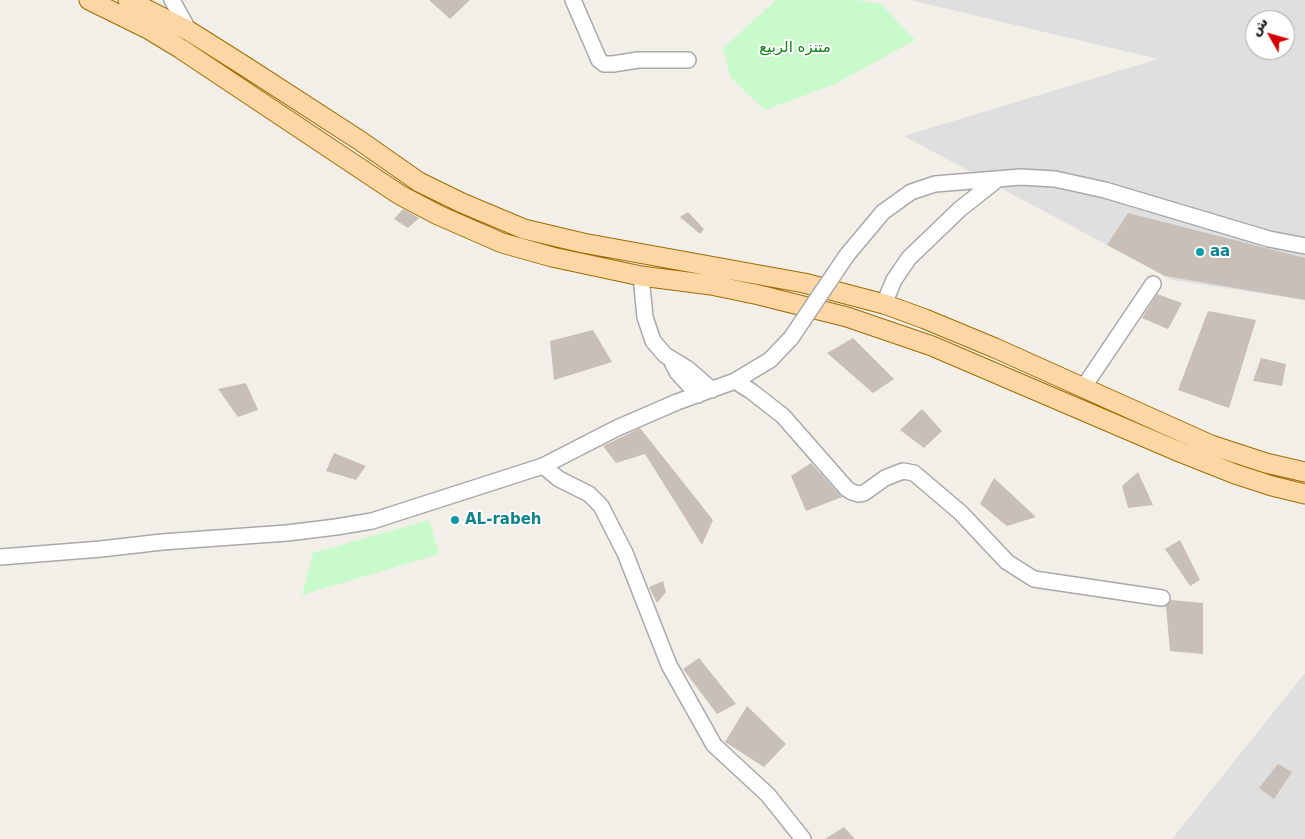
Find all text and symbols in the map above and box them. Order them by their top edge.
north arrow [1245,10,1295,60]
text: ش [1247,14,1271,39]
park label: متنزه الربيع [759,39,831,57]
place label: aa [1210,243,1230,261]
marker: aa [1194,246,1206,258]
place label: AL-rabeh [465,511,542,529]
marker: AL-rabeh [449,514,461,526]

